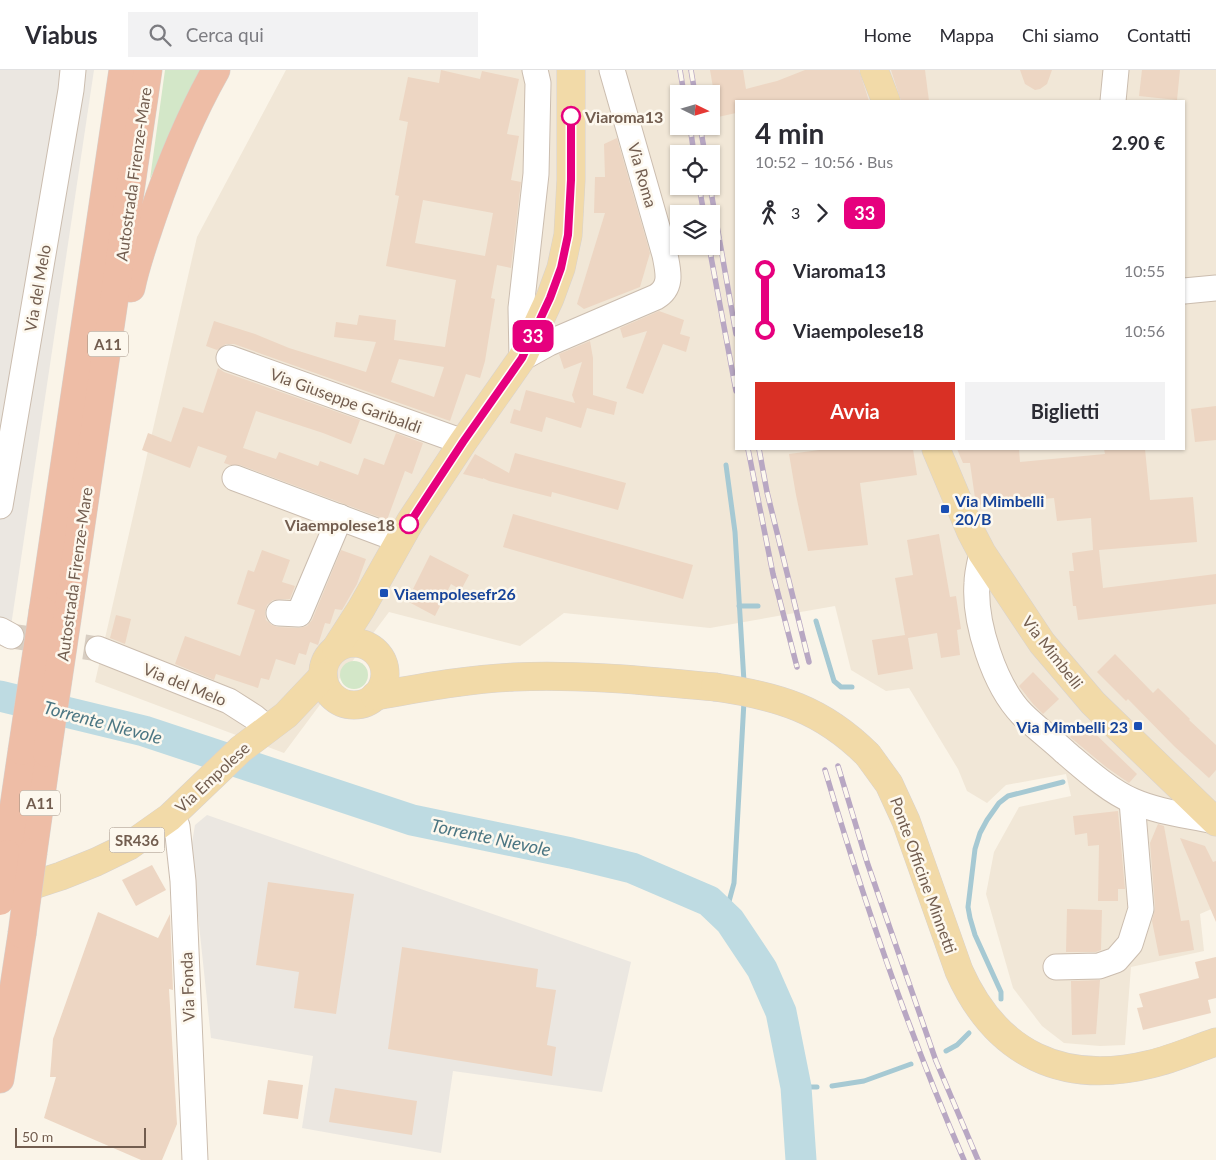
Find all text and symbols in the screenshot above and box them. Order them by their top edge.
search box [128,12,478,57]
text: Viabus [25,20,98,49]
icon: search [146,21,174,49]
text: Cerca qui [186,23,264,46]
text: Home [863,24,911,46]
text: Mappa [939,24,994,46]
text: Chi siamo [1022,24,1099,46]
text: Contatti [1127,24,1191,46]
north arrow [670,85,720,135]
map controls [670,85,720,255]
street label: Autostrada Firenze-Mare [111,86,155,262]
marker: Viaroma13 [561,106,581,126]
place label: Viaroma13 [584,107,663,126]
text: 4 min [755,116,824,150]
text: 2.90 € [1112,131,1165,154]
street label: Via Roma [625,140,661,210]
button: locate [670,145,720,195]
text: 10:52 – 10:56 · Bus [755,152,893,171]
icon: walk [755,199,783,227]
icon: forward [808,199,836,227]
text: 33 [854,202,875,224]
text: 3 [791,203,800,222]
button: layers [670,205,720,255]
street label: Via del Melo [20,243,54,333]
text: Viaroma13 [793,259,886,282]
text: 10:55 [1124,261,1165,280]
text: Viaempolese18 [793,319,924,342]
line badge: 33 [510,320,556,352]
text: 10:56 [1124,321,1165,340]
text: 33 [523,325,543,347]
road number: A11 [88,332,128,356]
street label: Via Giuseppe Garibaldi [268,364,424,436]
button: Avvia [755,382,955,440]
button: Biglietti [965,382,1165,440]
street label: Autostrada Firenze-Mare [52,486,96,662]
place label: Via Mimbelli 20/B [954,491,1044,528]
marker: Via Mimbelli 20/B [939,503,951,515]
marker: Viaempolese18 [399,514,419,534]
place label: Viaempolese18 [284,515,395,534]
place label: Viaempolesefr26 [393,584,516,603]
marker: Viaempolesefr26 [378,587,390,599]
street label: Via Mimbelli [1019,612,1087,692]
street label: Via del Melo [141,659,229,709]
water label: Torrente Nievole [41,696,165,748]
place label: Via Mimbelli 23 [1015,717,1128,736]
marker: Via Mimbelli 23 [1132,720,1144,732]
street label: Via Empolese [171,738,253,816]
road number: A11 [20,790,60,816]
street label: Ponte Officine Minnetti [887,794,961,956]
water label: Torrente Nievole [429,814,553,860]
road number: SR436 [110,828,164,852]
street label: Via Fonda [176,952,198,1022]
scale bar [15,1125,146,1148]
text: 50 m [22,1128,53,1145]

